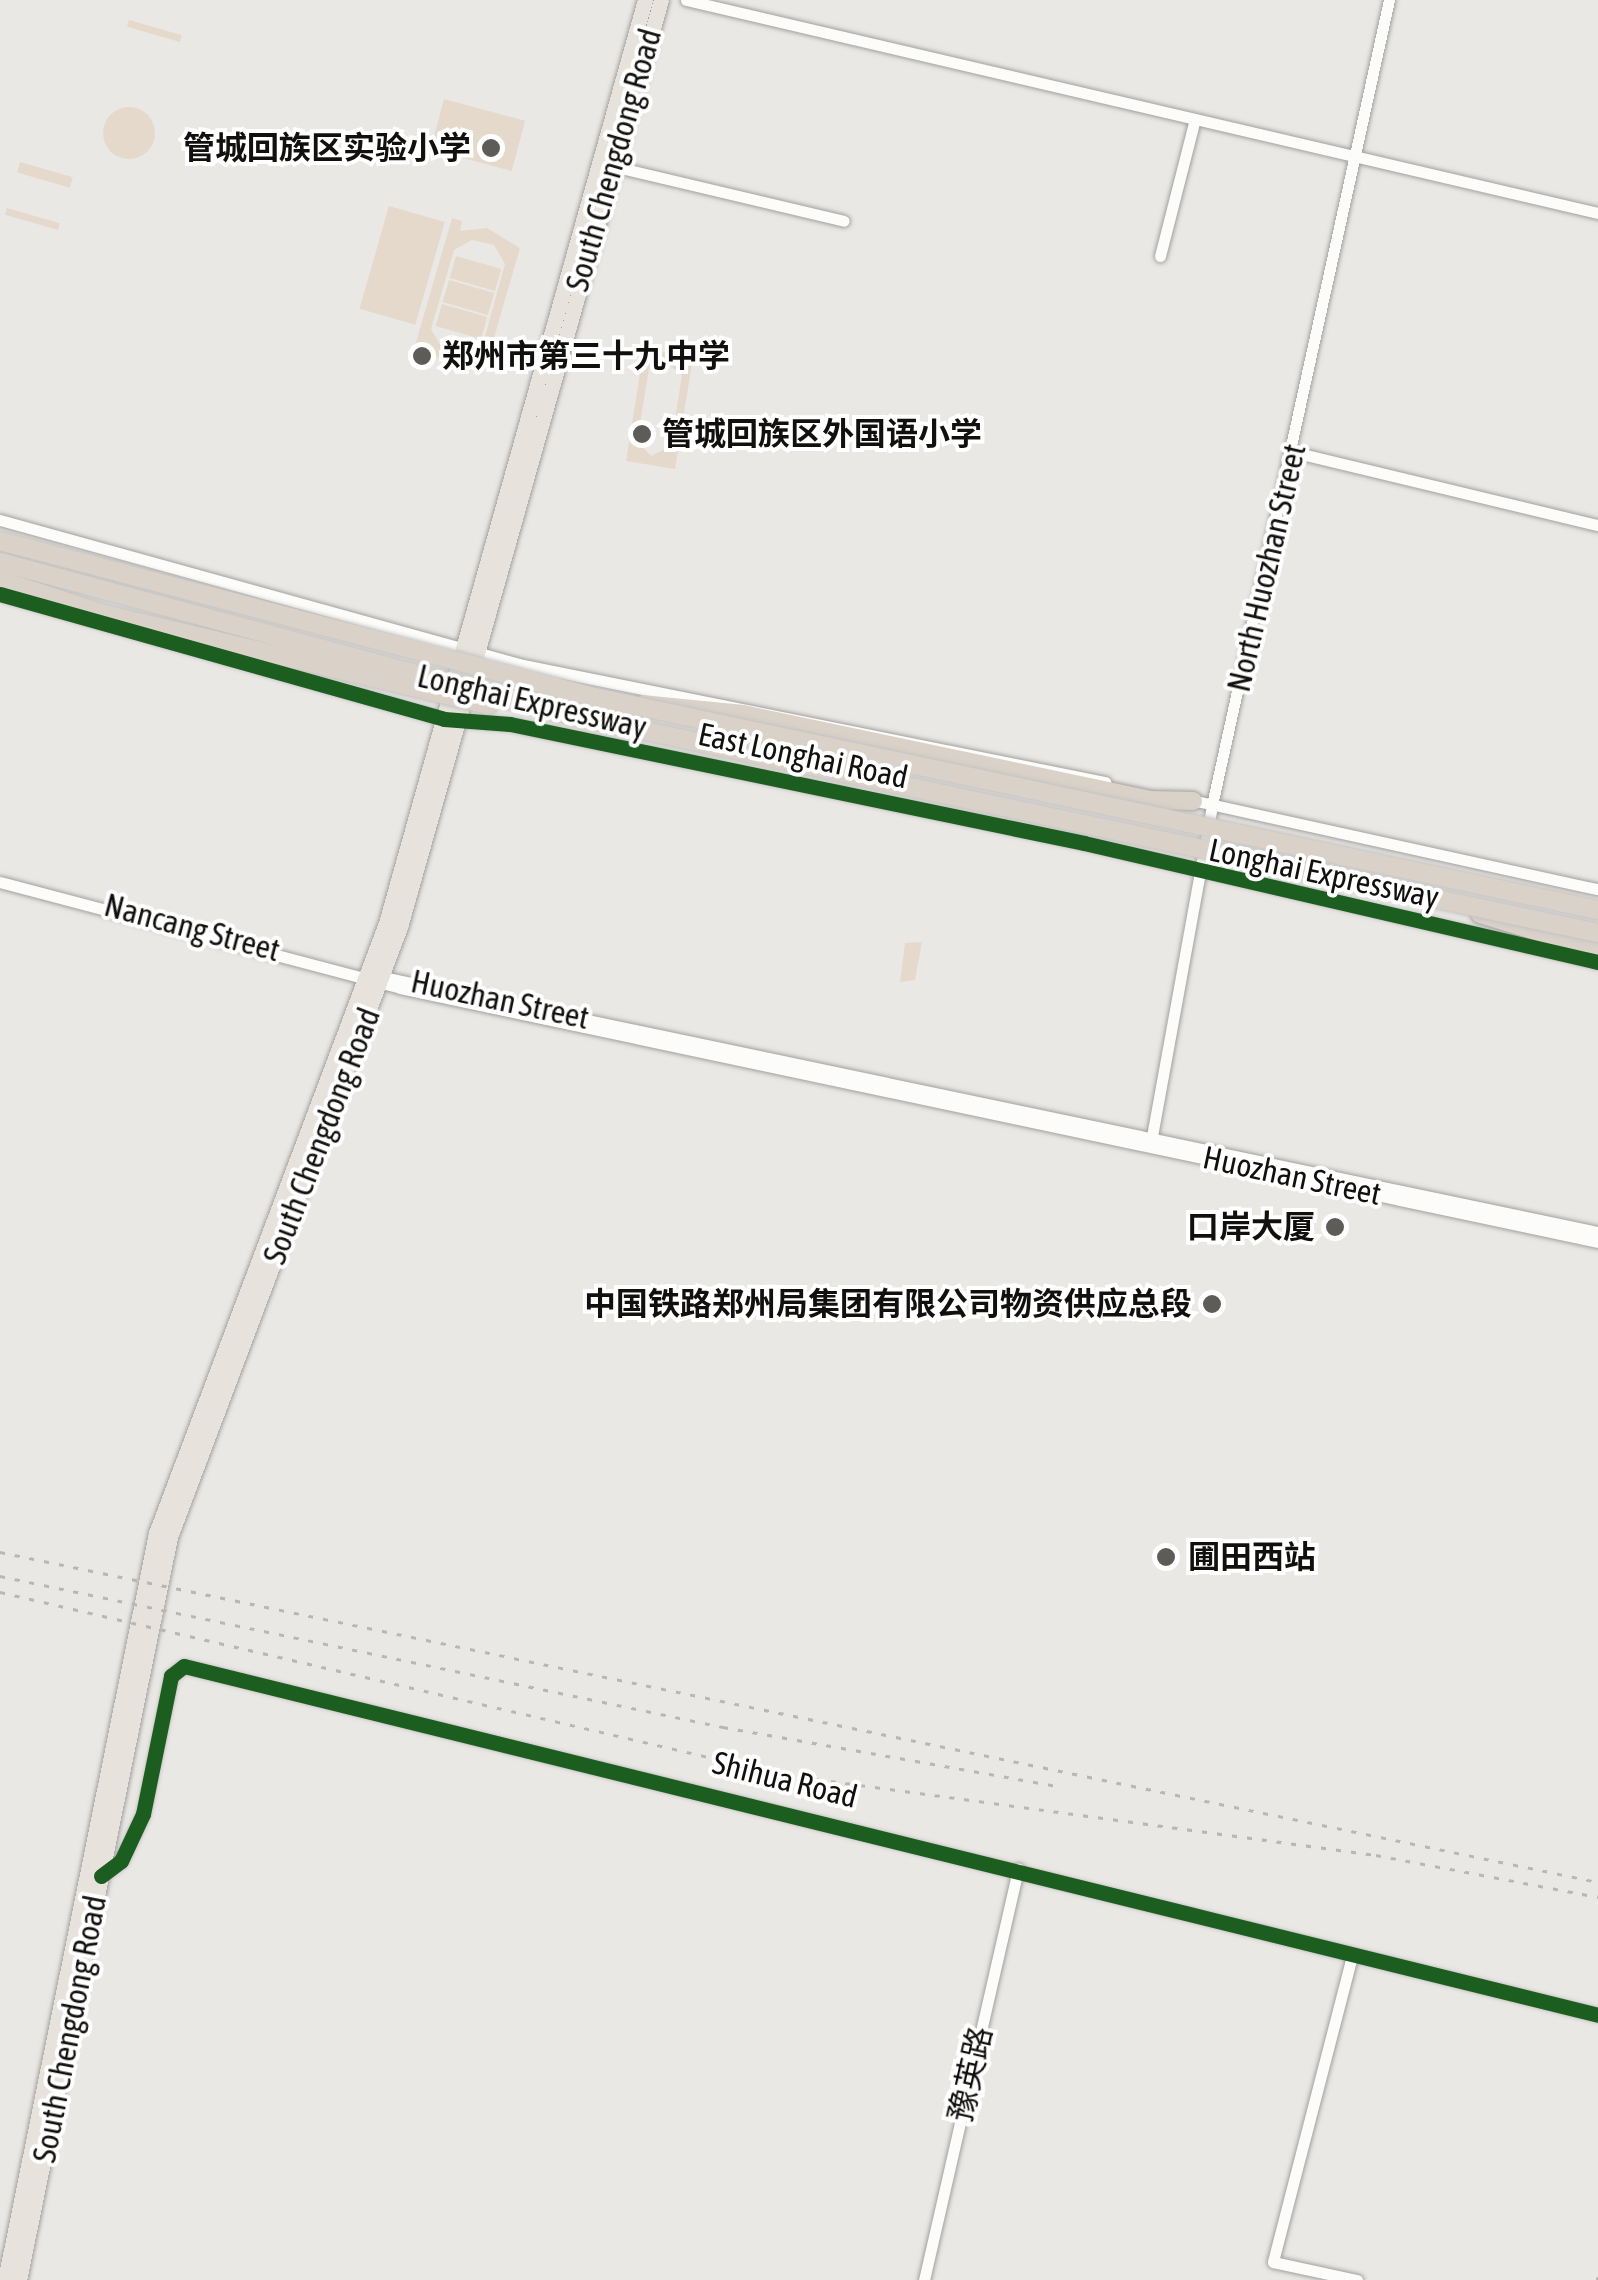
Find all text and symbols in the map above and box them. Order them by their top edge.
street label: South Chengdong Road [558,24,670,296]
place label: 管城回族区实验小学 [183,129,471,167]
marker: 管城回族区实验小学 [480,137,502,159]
place label: 郑州市第三十九中学 [442,337,730,375]
marker: 郑州市第三十九中学 [411,345,433,367]
place label: 管城回族区外国语小学 [662,415,982,453]
marker: 管城回族区外国语小学 [631,423,653,445]
street label: North Huozhan Street [1220,440,1314,696]
street label: Longhai Expressway [414,657,650,747]
street label: East Longhai Road [695,715,911,797]
street label: Longhai Expressway [1206,831,1442,917]
street label: Nancang Street [100,886,284,970]
street label: Huozhan Street [408,962,592,1038]
street label: South Chengdong Road [255,1003,389,1269]
street label: Huozhan Street [1200,1138,1384,1214]
place label: 口岸大厦 [1187,1208,1315,1246]
marker: 口岸大厦 [1324,1216,1346,1238]
place label: 中国铁路郑州局集团有限公司物资供应总段 [584,1285,1192,1323]
marker: 中国铁路郑州局集团有限公司物资供应总段 [1201,1293,1223,1315]
place label: 圃田西站 [1188,1538,1316,1576]
marker: 圃田西站 [1153,1544,1179,1570]
street label: Shihua Road [709,1744,861,1816]
street label: South Chengdong Road [25,1892,115,2166]
street label: 豫英路 [941,2023,1001,2125]

